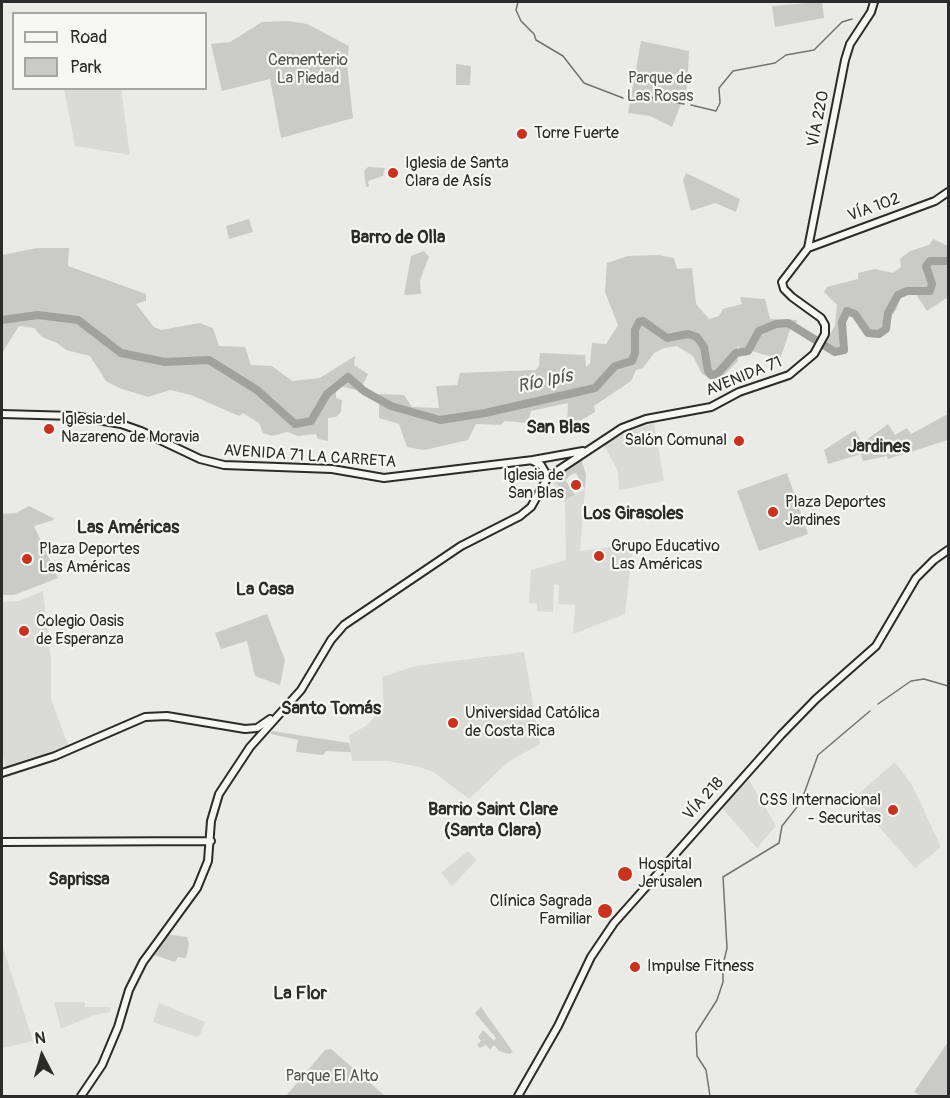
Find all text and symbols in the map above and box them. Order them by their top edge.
legend [12,12,207,90]
text: Road [70,26,107,49]
park label: Cementerio La Piedad [268,51,348,89]
text: Park [70,56,102,79]
park label: Parque de Las Rosas [627,69,693,107]
street label: VÍA 220 [804,89,834,149]
place label: Torre Fuerte [534,124,619,144]
marker: Torre Fuerte [515,127,529,141]
place label: Iglesia de Santa Clara de Asís [405,154,509,192]
marker: Iglesia de Santa Clara de Asís [386,166,400,180]
street label: VÍA 102 [845,190,903,226]
district label: Barro de Olla [351,227,445,249]
street label: AVENIDA 71 [703,353,785,401]
water label: Río Ipís [516,366,574,398]
place label: Iglesia del Nazareno de Moravia [61,410,200,448]
district label: San Blas [526,417,590,439]
marker: Iglesia del Nazareno de Moravia [42,422,56,436]
place label: Salón Comunal [625,431,727,451]
marker: Salón Comunal [732,434,746,448]
district label: Jardines [848,436,910,458]
street label: AVENIDA 71 LA CARRETA [223,441,397,473]
place label: Iglesia de San Blas [503,466,564,504]
marker: Iglesia de San Blas [569,478,583,492]
place label: Plaza Deportes Jardines [785,493,886,531]
district label: Los Girasoles [583,503,683,525]
marker: Plaza Deportes Jardines [766,505,780,519]
district label: Las Américas [77,517,179,539]
place label: Grupo Educativo Las Américas [611,537,720,575]
place label: Plaza Deportes Las Américas [39,540,140,578]
marker: Grupo Educativo Las Américas [592,549,606,563]
marker: Plaza Deportes Las Américas [20,552,34,566]
district label: La Casa [236,579,294,601]
place label: Colegio Oasis de Esperanza [36,612,124,650]
marker: Colegio Oasis de Esperanza [17,624,31,638]
district label: Santo Tomás [281,698,381,720]
place label: Universidad Católica de Costa Rica [465,704,600,742]
marker: Universidad Católica de Costa Rica [446,716,460,730]
street label: VÍA 218 [680,774,728,824]
place label: CSS Internacional - Securitas [759,791,881,829]
district label: Barrio Saint Clare (Santa Clara) [428,799,558,842]
marker: CSS Internacional - Securitas [886,803,900,817]
place label: Hospital Jerusalen [638,855,702,893]
marker: Hospital Jerusalen [616,865,634,883]
district label: Saprissa [48,869,110,891]
place label: Clínica Sagrada Familiar [490,892,592,930]
marker: Clínica Sagrada Familiar [596,902,614,920]
place label: Impulse Fitness [647,957,754,977]
marker: Impulse Fitness [628,960,642,974]
district label: La Flor [273,983,327,1005]
north arrow [12,1026,72,1086]
text: N [34,1028,47,1049]
park label: Parque El Alto [285,1067,379,1087]

